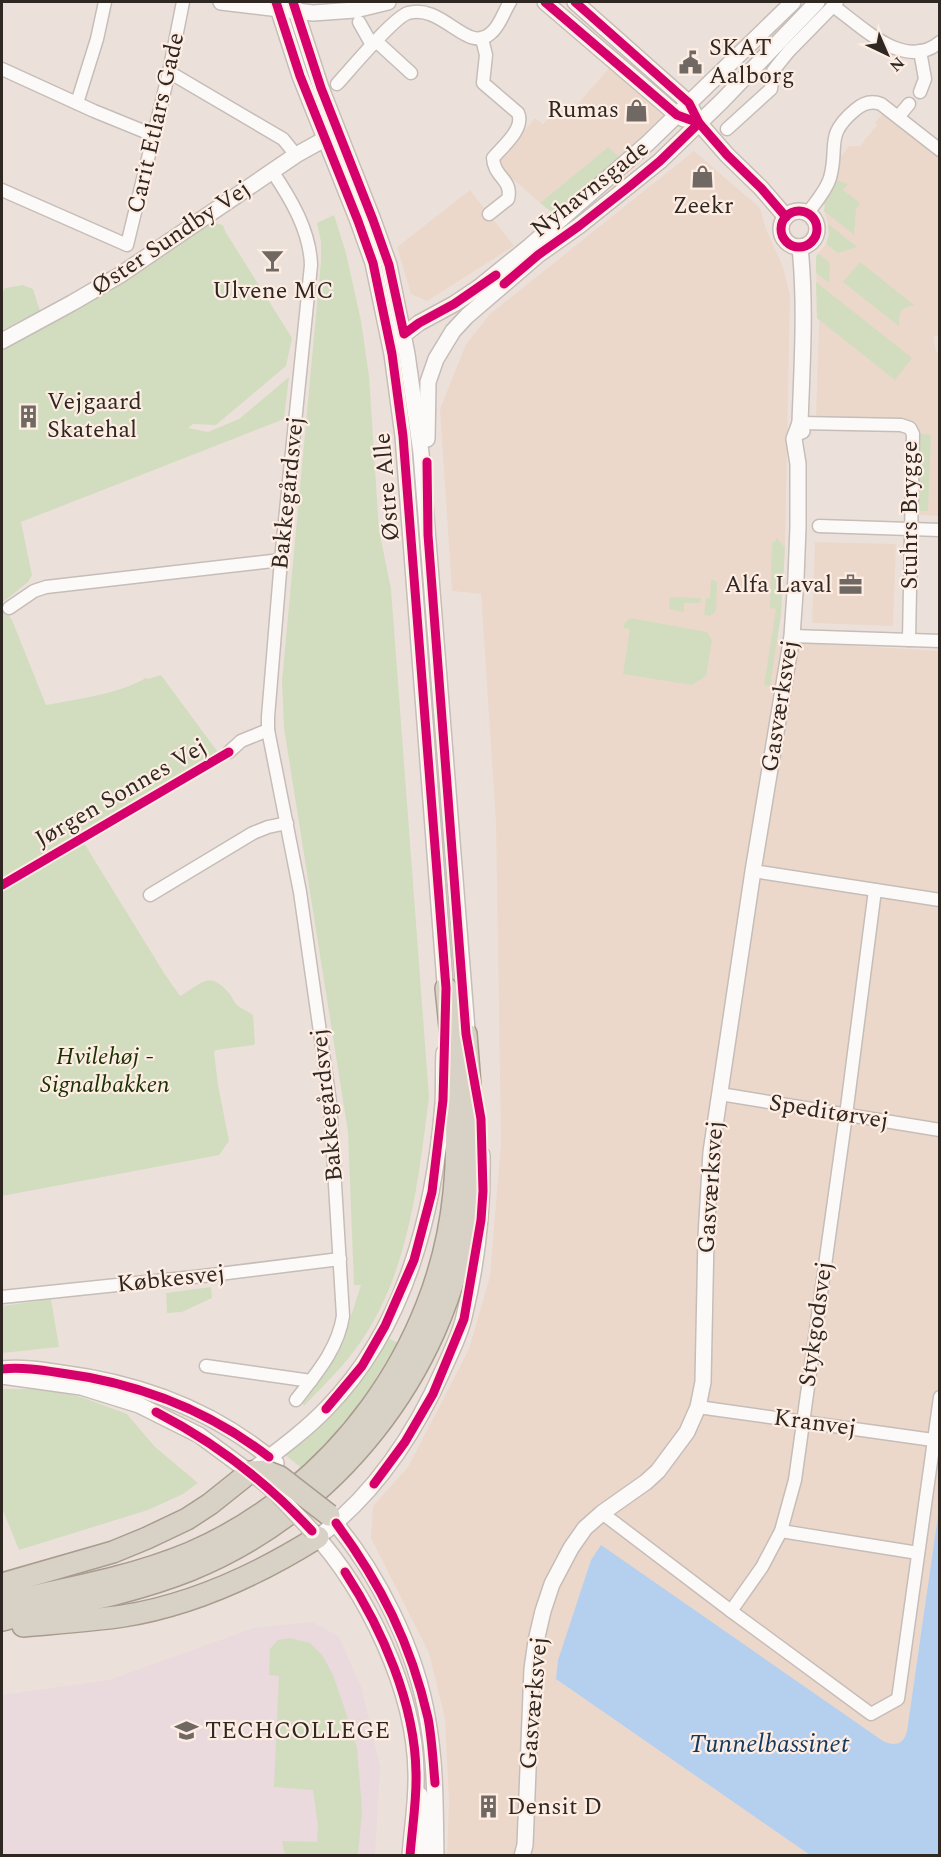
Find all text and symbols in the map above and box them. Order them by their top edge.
north arrow [857,24,917,84]
street label: Carit Etlars Gade [118,29,194,217]
place label: SKAT Aalborg [709,30,795,94]
public building icon: SKAT Aalborg [678,49,704,75]
text: N [884,51,910,77]
place label: Rumas [547,92,619,128]
shop icon: Rumas [624,97,650,123]
street label: Nyhavnsgade [523,131,657,247]
shop icon: Zeekr [690,163,716,189]
street label: Øster Sundby Vej [84,171,258,305]
place label: Zeekr [672,188,734,224]
bar icon: Ulvene MC [260,248,286,274]
place label: Ulvene MC [212,273,334,309]
place label: Vejgaard Skatehal [47,384,142,448]
building icon: Vejgaard Skatehal [16,403,42,429]
street label: Bakkegårdsvej [262,415,314,571]
street label: Østre Alle [364,431,410,543]
street label: Stuhrs Brygge [892,441,928,589]
place label: Alfa Laval [724,567,832,603]
office icon: Alfa Laval [837,572,863,598]
street label: Gasværksvej [752,637,808,775]
street label: Jørgen Sonnes Vej [28,729,214,857]
street label: Bakkegårdsvej [301,1027,353,1183]
park label: Hvilehøj - Signalbakken [40,1039,170,1103]
street label: Speditørvej [767,1085,891,1139]
street label: Gasværksvej [688,1119,734,1255]
street label: Købkesvej [115,1255,227,1303]
street label: Stykgodsvej [789,1259,843,1389]
street label: Kranvej [771,1399,859,1447]
street label: Gasværksvej [510,1635,558,1771]
place label: TECHCOLLEGE [205,1713,390,1749]
school or university icon: TECHCOLLEGE [174,1718,200,1744]
water label: Tunnelbassinet [689,1724,850,1764]
place label: Densit D [507,1789,602,1825]
building icon: Densit D [476,1794,502,1820]

